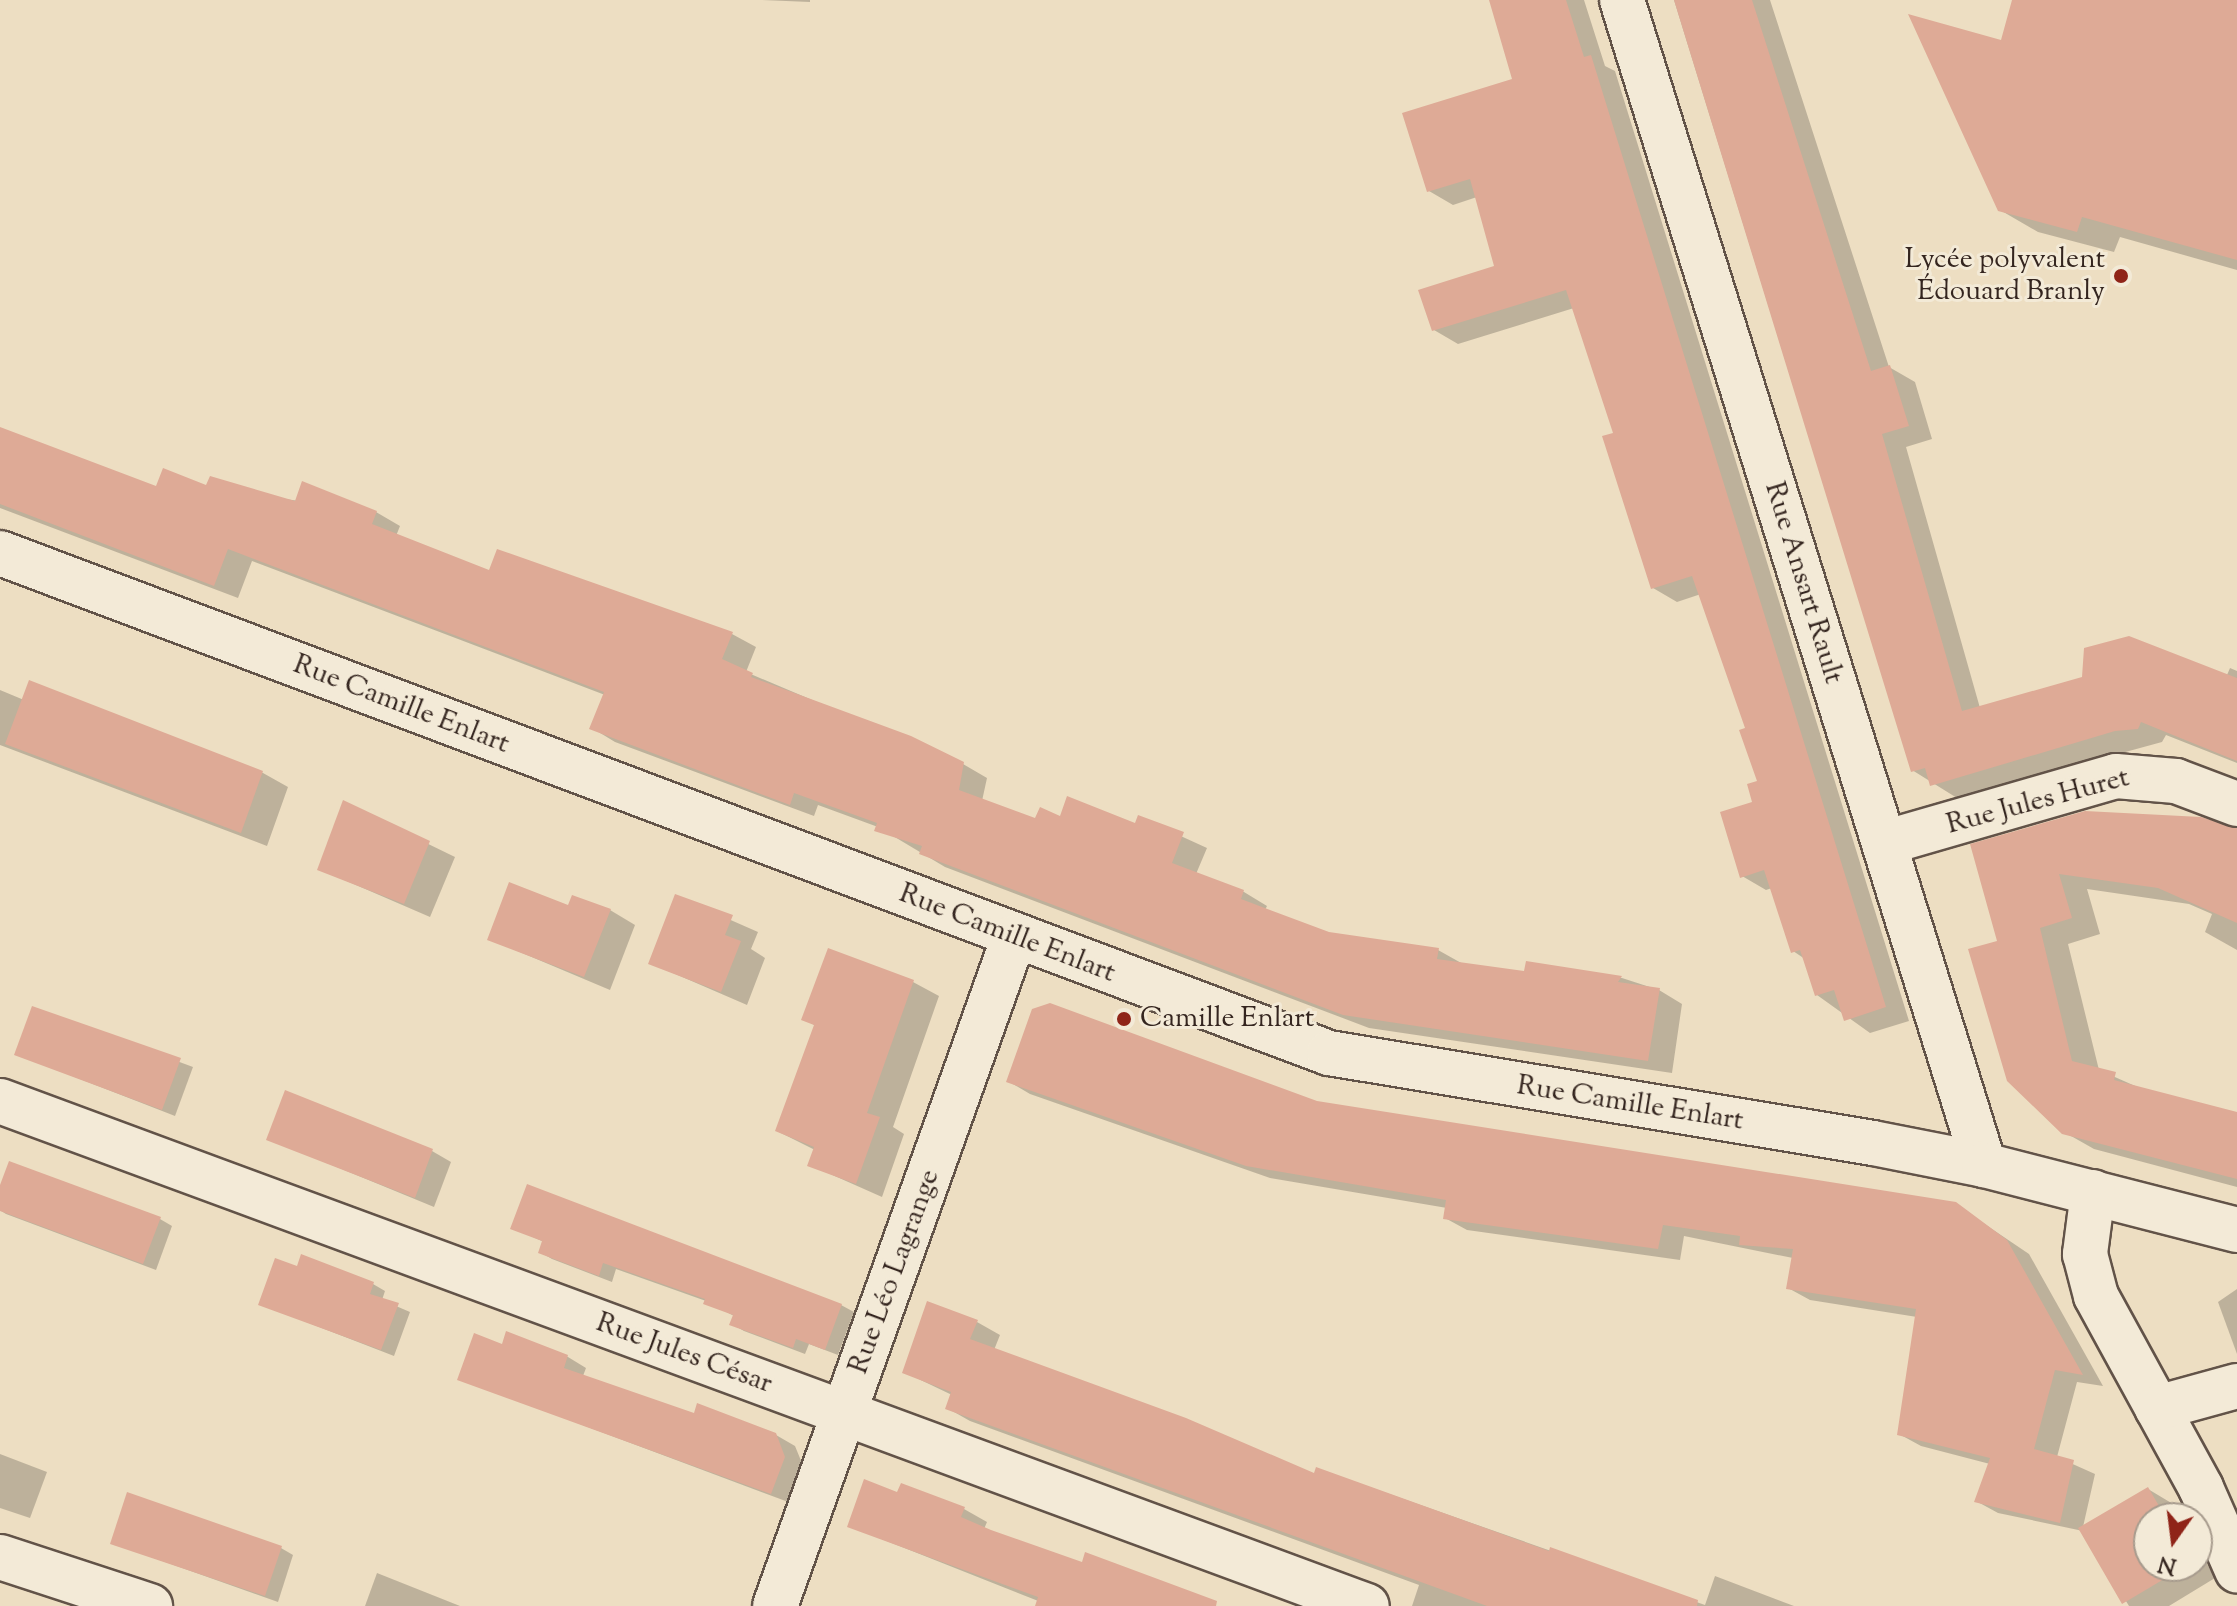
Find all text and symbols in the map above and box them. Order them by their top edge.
place label: Lycée polyvalent Édouard Branly [1905,243,2105,309]
marker: Lycée polyvalent Édouard Branly [2112,267,2130,285]
street label: Rue Ansart Rault [1756,478,1850,688]
street label: Rue Camille Enlart [288,648,514,762]
street label: Rue Jules Huret [1943,762,2133,842]
street label: Rue Camille Enlart [894,877,1120,991]
place label: Camille Enlart [1140,1002,1314,1036]
marker: Camille Enlart [1115,1010,1133,1028]
street label: Rue Camille Enlart [1514,1070,1746,1138]
street label: Rue Léo Lagrange [842,1165,948,1379]
street label: Rue Jules César [591,1307,777,1401]
north arrow [2133,1502,2213,1582]
text: N [2155,1546,2180,1581]

